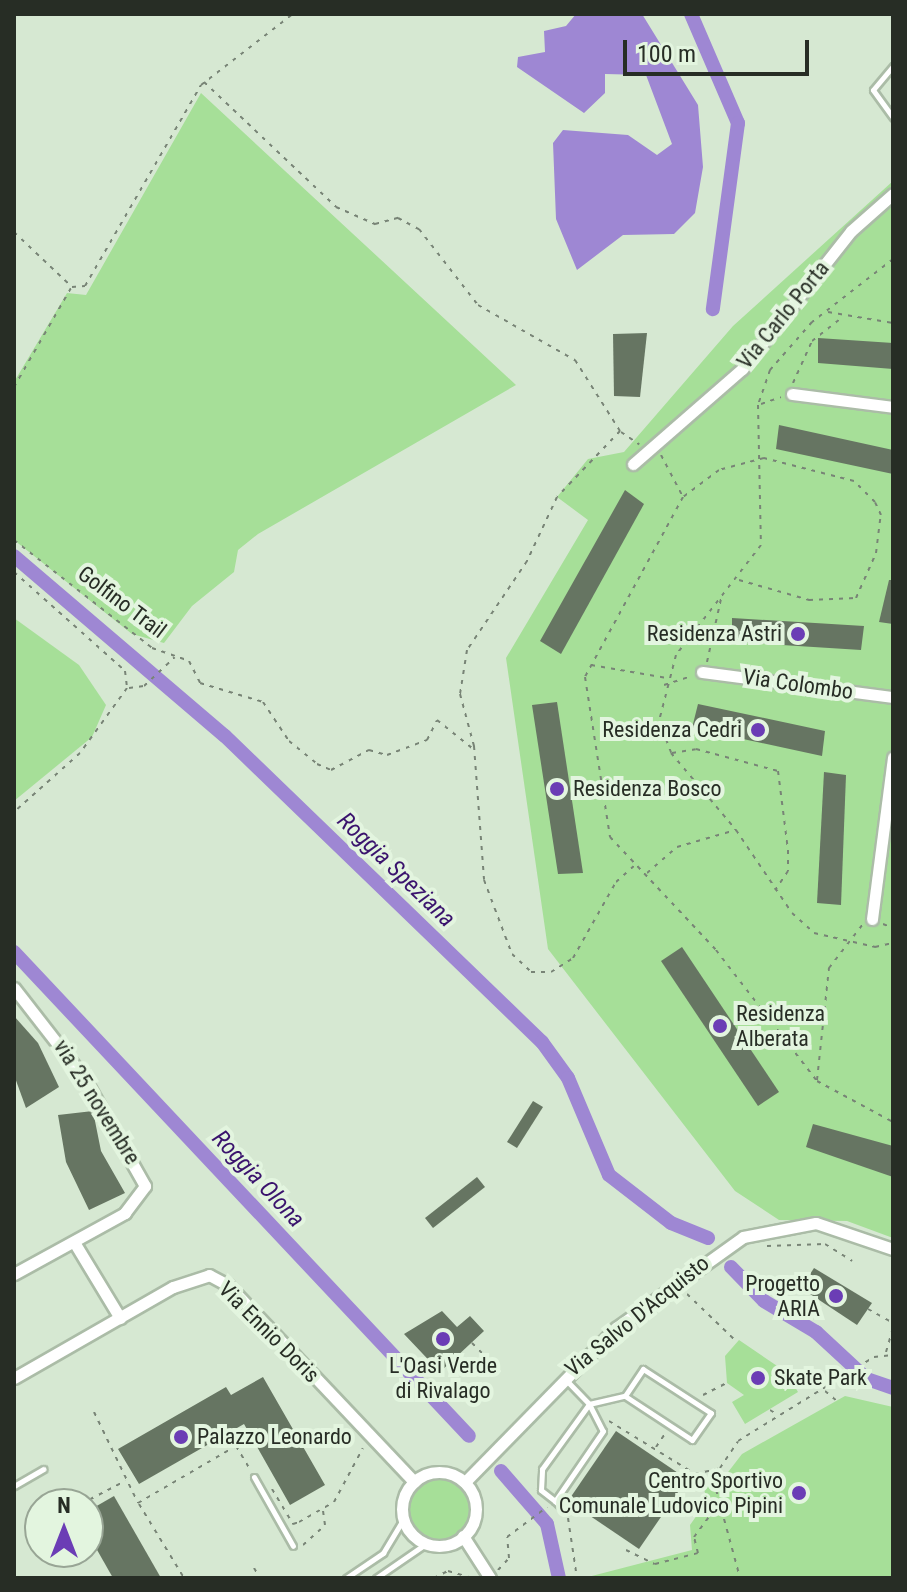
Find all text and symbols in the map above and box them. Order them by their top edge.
scale bar [627,24,813,74]
text: 100 m [637,40,696,68]
street label: Via Carlo Porta [731,256,835,374]
street label: Golfino Trail [72,560,172,644]
place label: Residenza Astri [647,621,782,647]
marker: Residenza Astri [789,625,807,643]
street label: Via Colombo [741,663,855,705]
place label: Residenza Cedri [602,717,742,743]
marker: Residenza Cedri [749,721,767,739]
place label: Residenza Bosco [573,776,721,802]
marker: Residenza Bosco [548,780,566,798]
water label: Roggia Speziana [331,807,461,933]
place label: Residenza Alberata [736,1000,825,1052]
marker: Residenza Alberata [711,1017,729,1035]
street label: via 25 novembre [48,1035,146,1169]
water label: Roggia Olona [206,1124,310,1234]
street label: Via Salvo D'Acquisto [560,1250,714,1382]
place label: Progetto ARIA [745,1270,820,1322]
street label: Via Ennio Doris [213,1276,325,1388]
marker: Progetto ARIA [827,1287,845,1305]
marker: L'Oasi Verde di Rivalago [434,1330,452,1348]
place label: L'Oasi Verde di Rivalago [389,1352,497,1404]
place label: Skate Park [774,1365,867,1391]
marker: Skate Park [749,1369,767,1387]
place label: Palazzo Leonardo [197,1424,352,1450]
marker: Palazzo Leonardo [172,1428,190,1446]
place label: Centro Sportivo Comunale Ludovico Pipini [559,1467,783,1518]
marker: Centro Sportivo Comunale Ludovico Pipini [790,1484,808,1502]
north arrow [24,1488,104,1568]
text: N [57,1493,71,1518]

